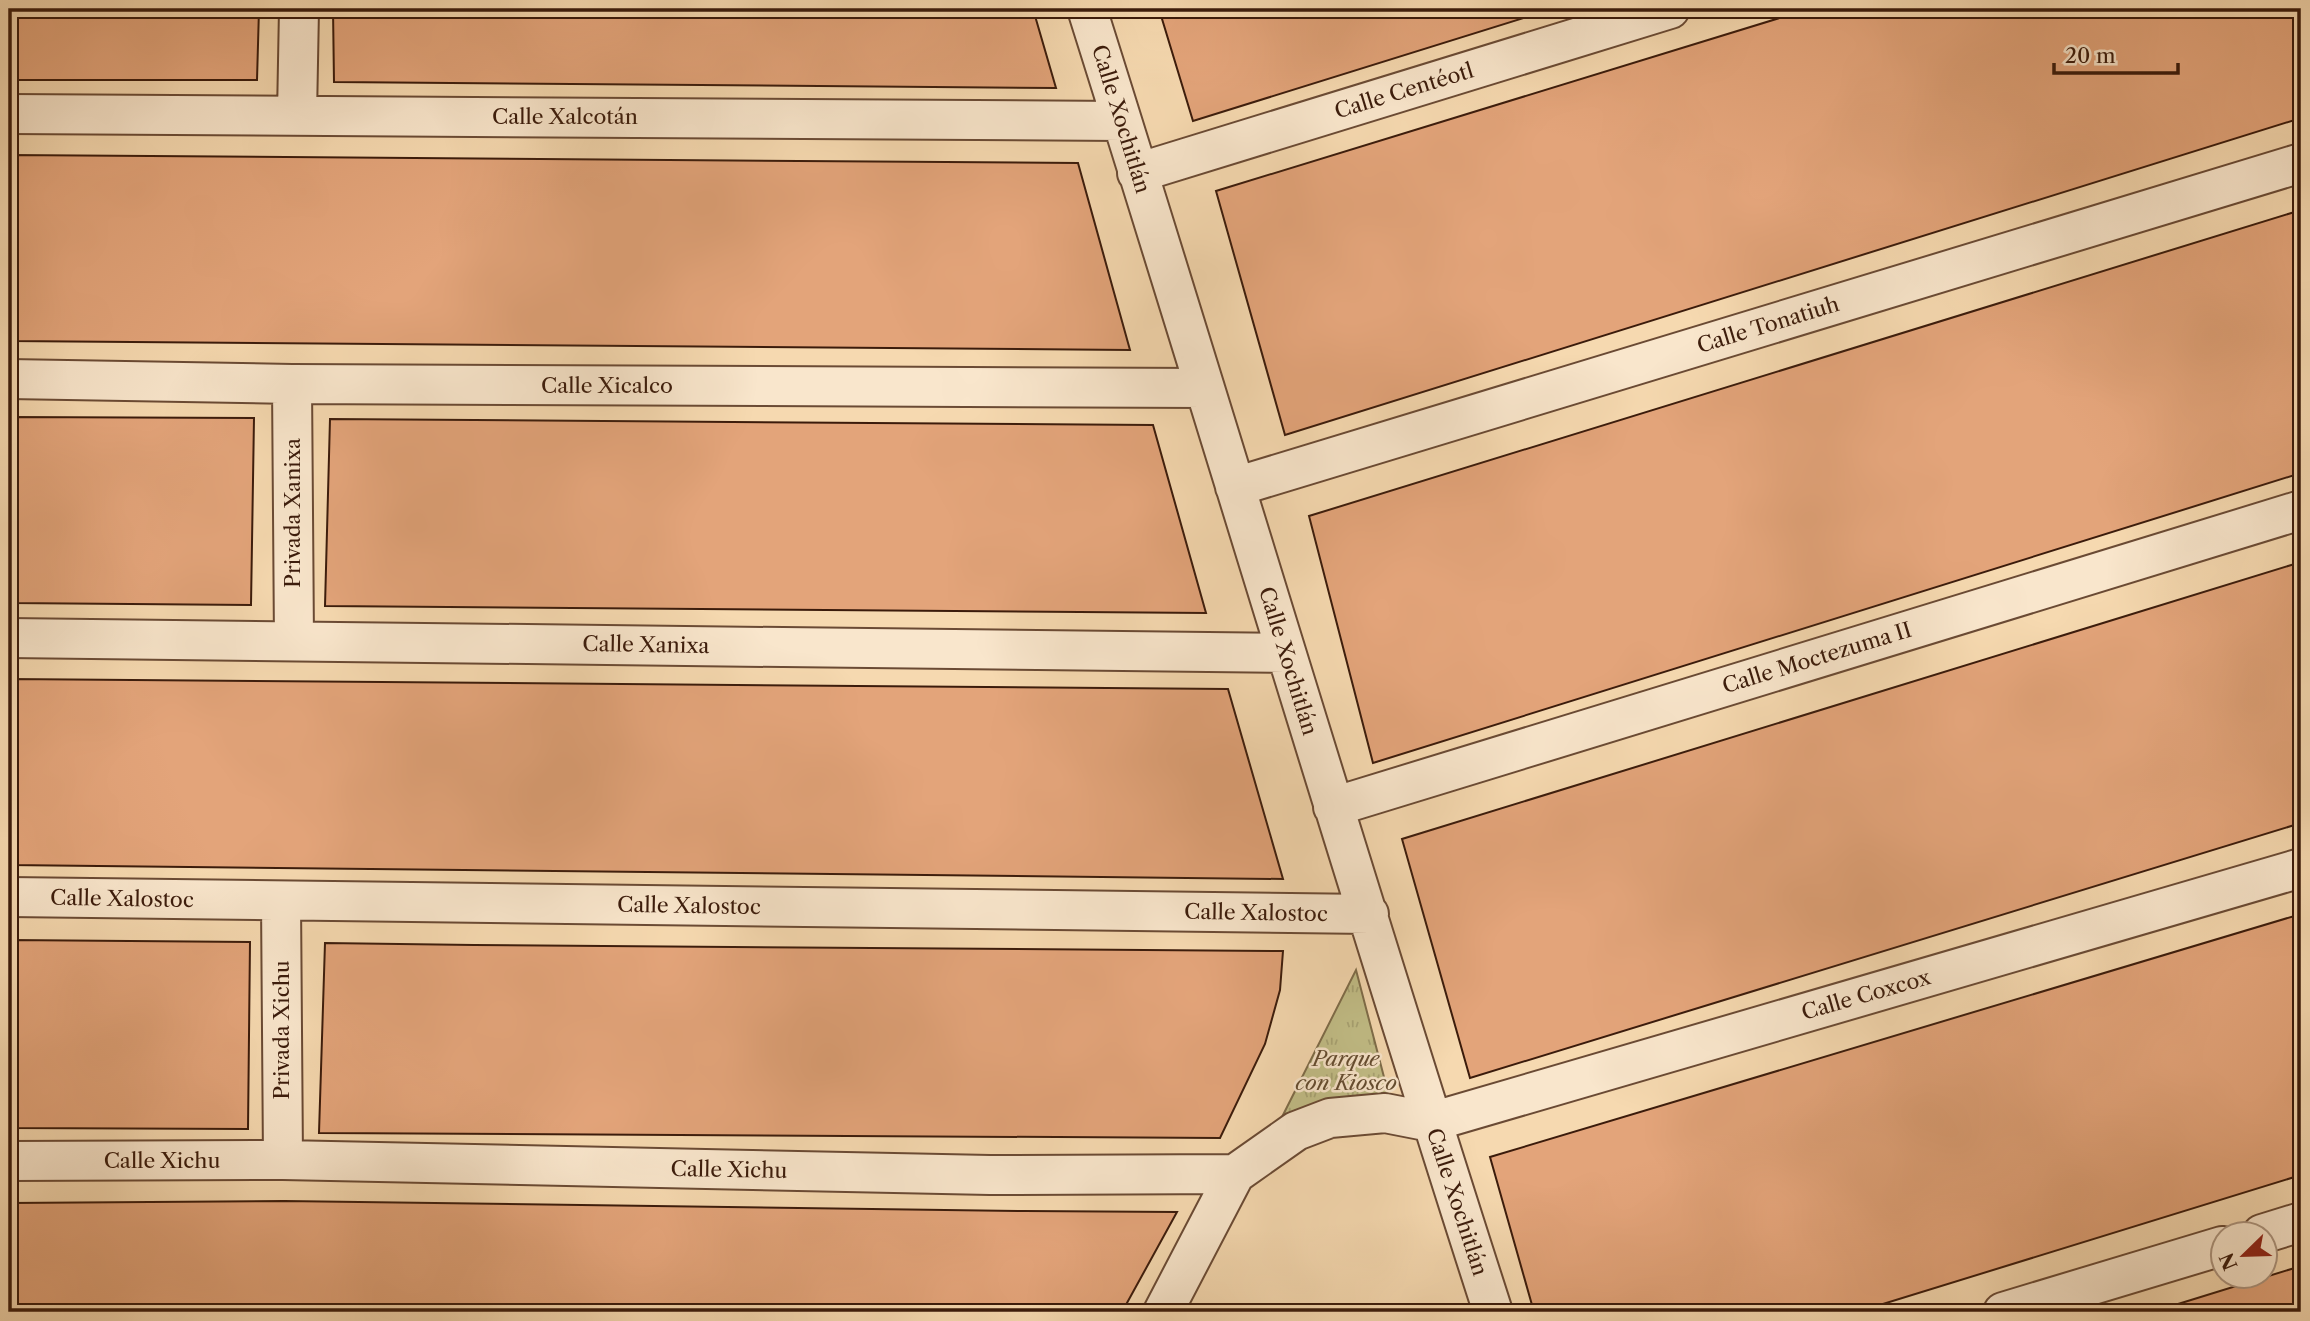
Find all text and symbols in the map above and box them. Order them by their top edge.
scale bar [2054,32,2179,76]
street label: Calle Xochitlán [1087,42,1156,196]
text: 20 m [2065,43,2116,68]
street label: Calle Centéotl [1331,58,1476,124]
street label: Calle Xalcotán [492,104,638,129]
street label: Calle Tonatiuh [1694,291,1842,358]
street label: Calle Xicalco [541,373,673,398]
street label: Privada Xanixa [280,437,305,588]
street label: Calle Xochitlán [1254,584,1323,738]
street label: Calle Moctezuma II [1719,617,1914,698]
street label: Calle Xanixa [582,631,711,658]
street label: Calle Xalostoc [50,885,194,912]
street label: Calle Xalostoc [617,892,761,919]
street label: Calle Xalostoc [1184,899,1328,926]
street label: Privada Xichu [269,960,294,1100]
street label: Calle Coxcox [1799,964,1934,1025]
park label: Parque con Kiosco [1295,1046,1397,1095]
street label: Calle Xochitlán [1422,1125,1493,1279]
street label: Calle Xichu [104,1148,220,1173]
street label: Calle Xichu [670,1156,788,1183]
north arrow [2208,1220,2278,1290]
text: N [2215,1249,2243,1274]

